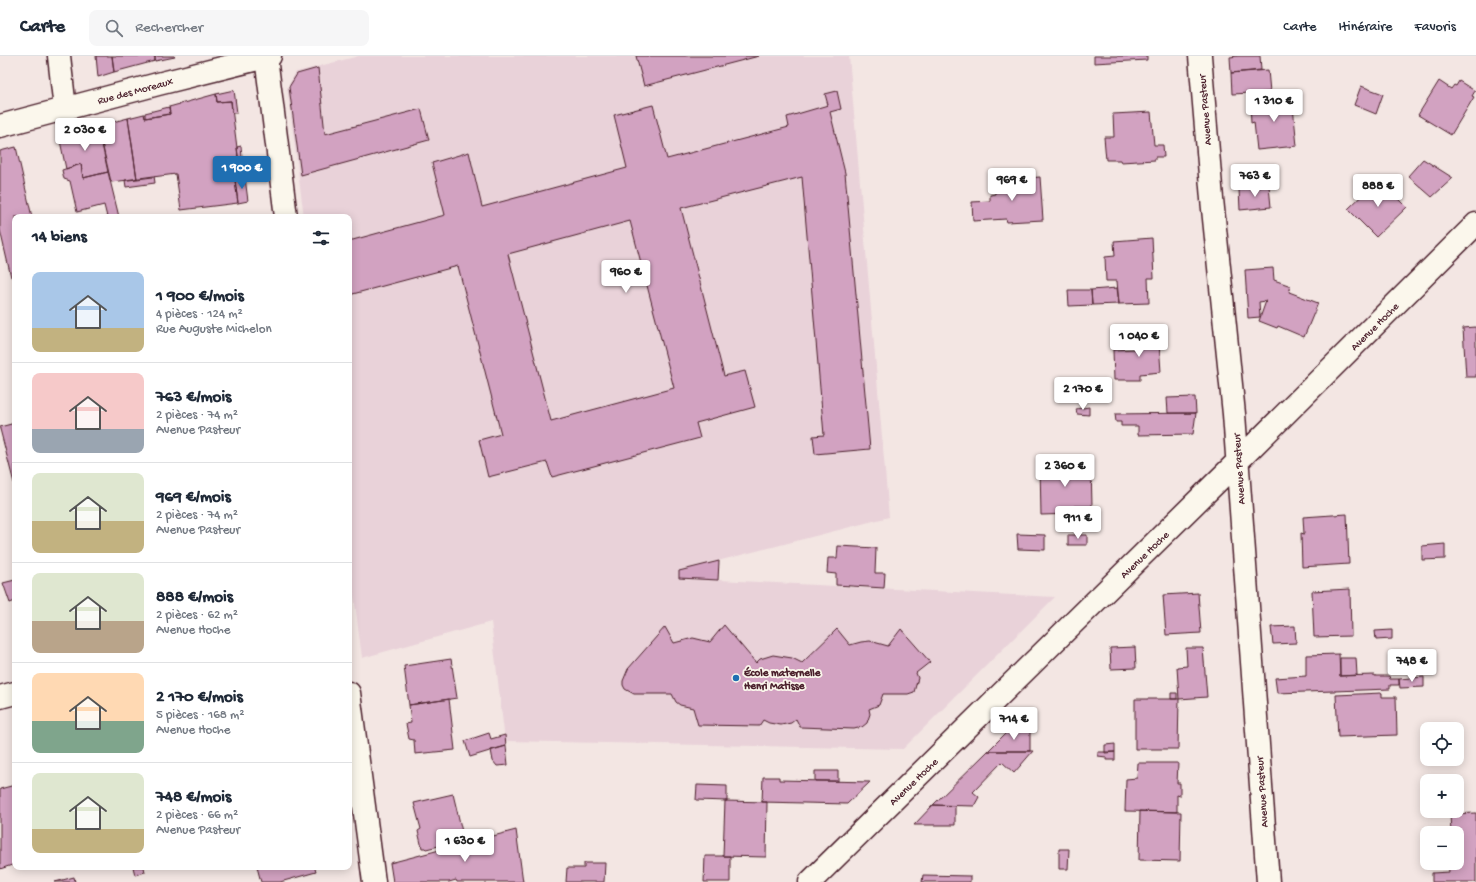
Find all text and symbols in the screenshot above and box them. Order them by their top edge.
search box [89,10,369,46]
text: Carte [20,16,65,39]
icon: search [103,17,125,39]
text: Rechercher [135,19,203,37]
text: Carte [1283,19,1317,36]
text: Itinéraire [1339,19,1392,36]
text: Favoris [1414,19,1456,36]
street label: Avenue Pasteur [1197,73,1215,146]
street label: Rue des Moreaux [96,76,175,108]
pin: 1 310 € [1237,89,1311,123]
text: 1 310 € [1255,94,1293,109]
pin: 2 030 € [48,118,122,152]
text: 2 030 € [64,123,106,138]
pin: 1 900 € [205,156,279,190]
text: 1 900 € [222,161,262,176]
pin: 763 € [1227,164,1283,198]
pin: 969 € [984,168,1040,202]
text: 763 € [1240,169,1270,184]
text: 969 € [997,173,1027,188]
pin: 888 € [1350,174,1406,208]
text: 888 € [1362,179,1394,194]
icon: filters [310,227,332,249]
text: 14 biens [32,228,87,248]
pin: 960 € [598,260,654,294]
text: 960 € [610,265,642,280]
text: 1 900 €/mois [156,287,244,307]
icon: home [64,288,112,336]
street label: Avenue Hoche [1349,301,1402,354]
text: 4 pièces · 124 m² [156,307,243,322]
text: Rue Auguste Michelon [156,322,272,337]
pin: 1 040 € [1102,324,1176,358]
text: 1 040 € [1119,329,1159,344]
pin: 2 170 € [1046,377,1120,411]
text: 2 170 € [1063,382,1103,397]
text: 763 €/mois [156,388,231,408]
icon: home [64,389,112,437]
text: 2 pièces · 74 m² [156,408,238,423]
text: Avenue Pasteur [156,423,240,438]
street label: Avenue Pasteur [1231,432,1248,505]
pin: 2 360 € [1028,454,1102,488]
text: 2 360 € [1045,459,1086,474]
text: 969 €/mois [156,488,231,508]
icon: home [64,489,112,537]
pin: 911 € [1050,506,1106,540]
text: 2 pièces · 74 m² [156,508,238,523]
text: 911 € [1064,511,1092,526]
text: Avenue Pasteur [156,523,240,538]
street label: Avenue Hoche [1119,529,1172,582]
text: 888 €/mois [156,588,233,608]
icon: home [64,589,112,637]
text: 2 pièces · 62 m² [156,608,238,623]
text: Avenue Hoche [156,623,230,638]
pin: 748 € [1384,649,1440,683]
text: 748 € [1397,654,1427,669]
place label: École maternelle Henri Matisse [743,666,822,693]
marker: École maternelle Henri Matisse [731,673,741,683]
text: 2 170 €/mois [156,688,243,708]
icon: home [64,689,112,737]
pin: 714 € [986,707,1042,741]
text: 5 pièces · 168 m² [156,708,244,723]
text: 714 € [1000,712,1028,727]
map controls [1420,722,1464,870]
button: locate [1420,722,1464,766]
text: Avenue Hoche [156,723,230,738]
street label: Avenue Pasteur [1254,755,1271,828]
street label: Avenue Hoche [888,756,941,809]
button: + [1420,774,1464,818]
text: 748 €/mois [156,788,231,808]
icon: home [64,789,112,837]
text: 2 pièces · 66 m² [156,808,238,823]
text: Avenue Pasteur [156,823,240,838]
button: − [1420,826,1464,870]
pin: 1 630 € [428,829,502,863]
text: 1 630 € [445,834,485,849]

